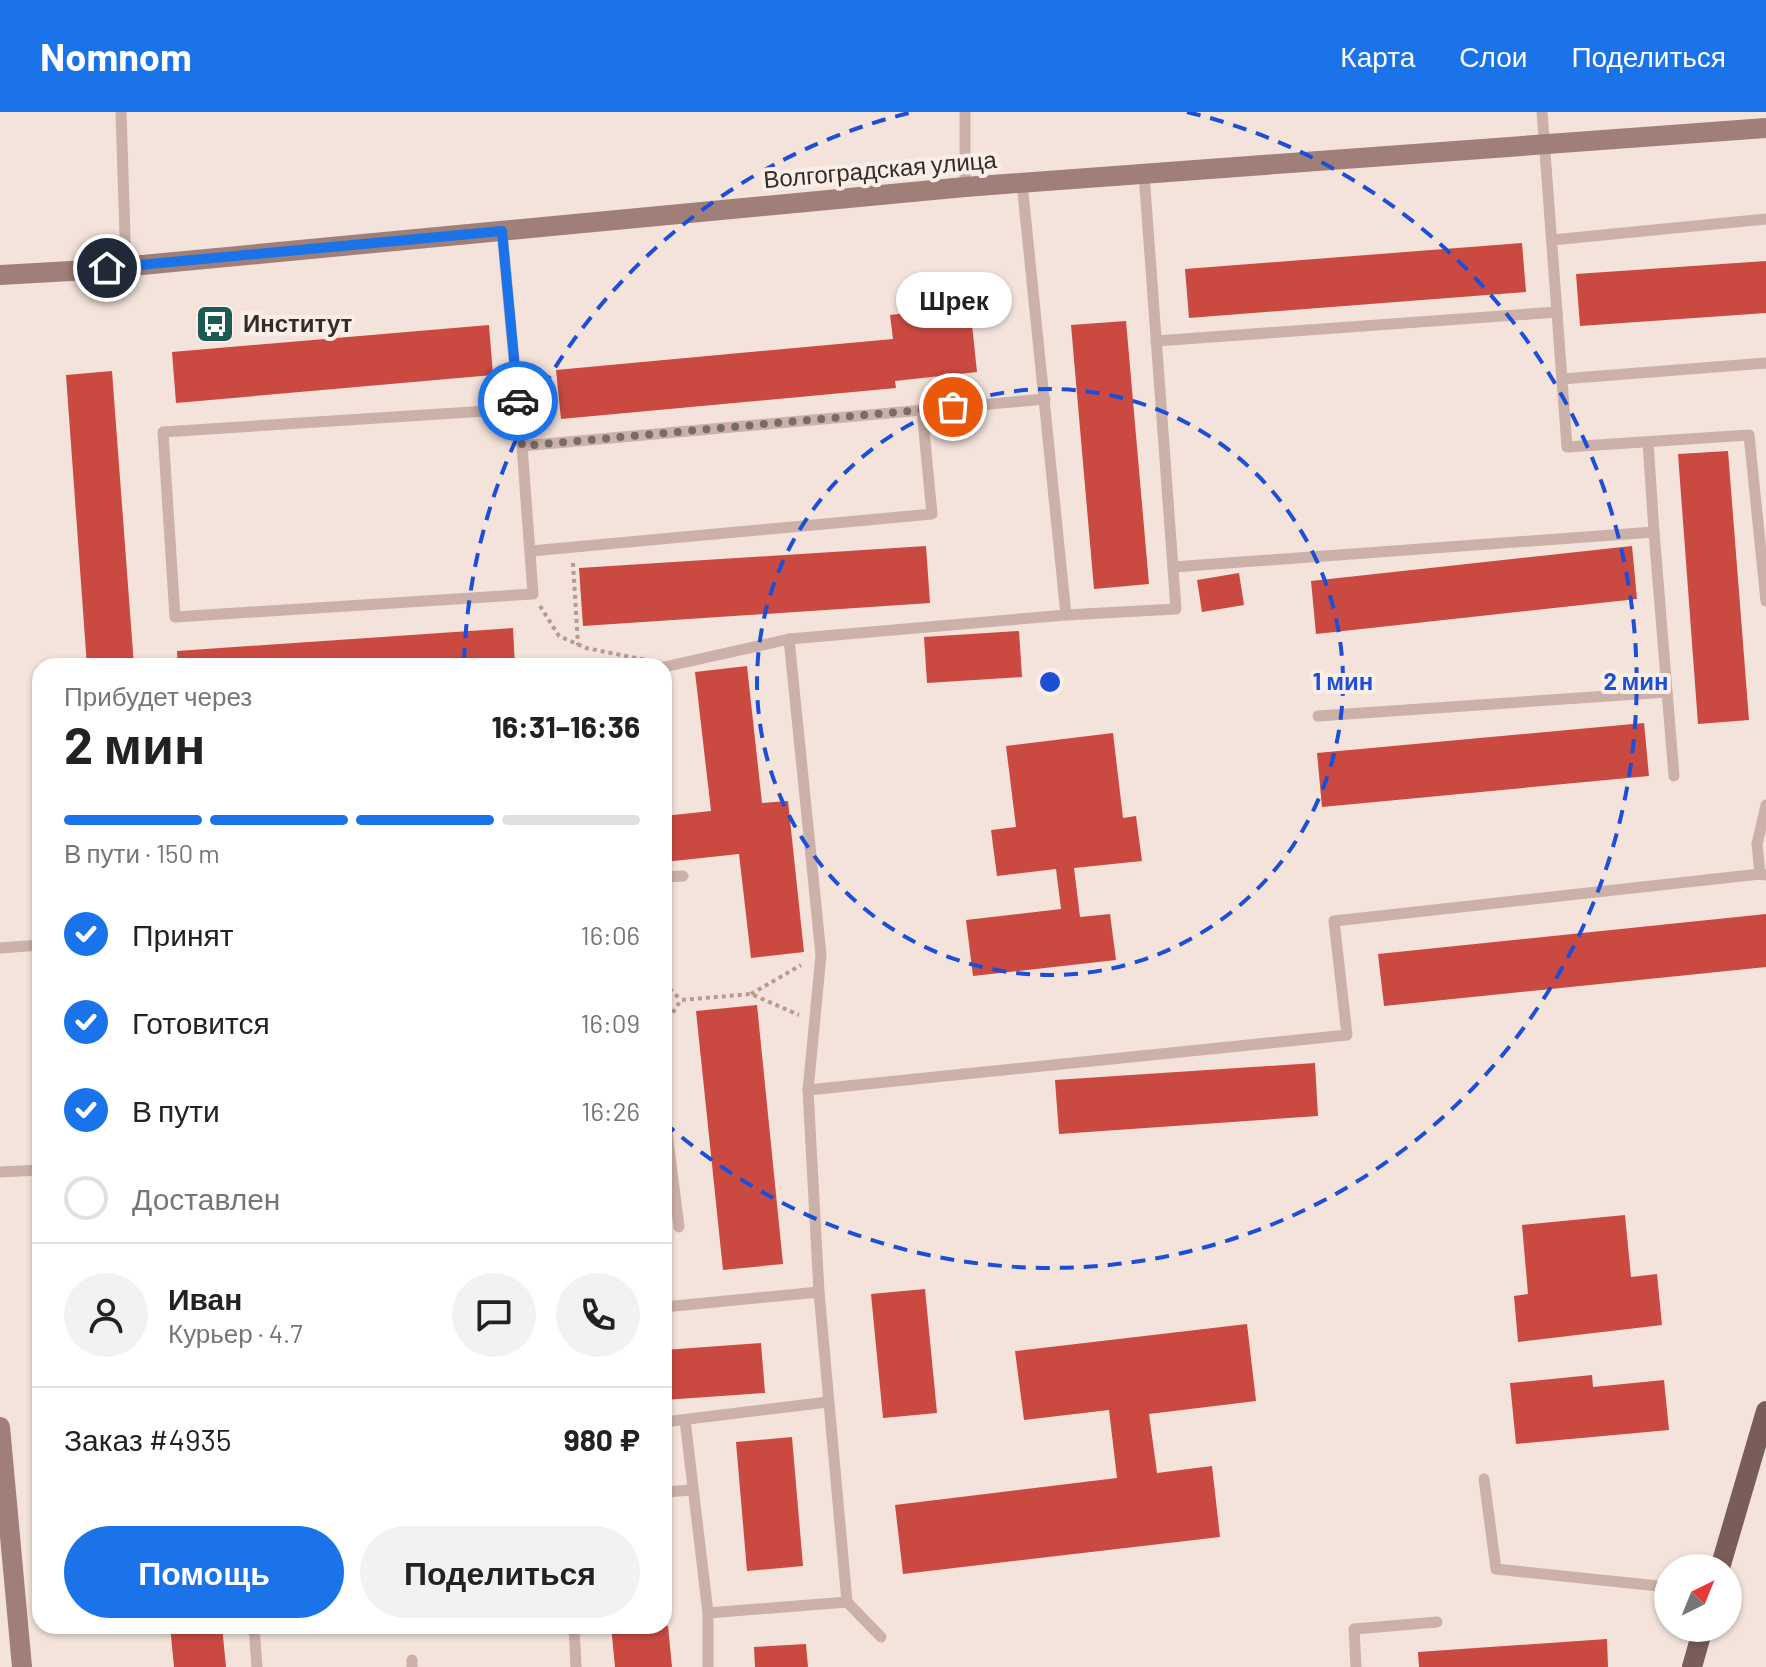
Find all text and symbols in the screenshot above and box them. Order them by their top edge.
text: Nomnom [40,33,192,79]
text: Карта [1340,39,1415,73]
text: Слои [1459,39,1527,73]
text: Поделиться [1571,39,1726,73]
street label: Волгоградская улица [762,144,998,193]
pin [73,234,141,302]
icon: home [85,246,129,290]
callout: Шрек [895,271,1011,327]
text: Шрек [919,284,989,315]
bus stop icon: Институт [194,303,236,345]
place label: Институт [243,308,353,337]
courier [478,361,558,441]
pin [919,373,987,441]
icon: car [496,379,540,423]
icon: bag [931,385,975,429]
text: 1 мин [1313,666,1373,695]
text: 2 мин [1603,666,1669,695]
centre of rings [1036,668,1064,696]
text: Прибудет через [64,680,252,711]
text: 16:31–16:36 [491,708,640,744]
text: 2 мин [64,712,205,774]
text: В пути · 150 m [64,837,220,868]
icon: check [64,912,108,956]
text: Принят [132,916,234,952]
text: 16:06 [581,919,640,950]
icon: check [64,1000,108,1044]
text: Готовится [132,1004,270,1040]
text: 16:09 [580,1007,640,1038]
icon: check [64,1088,108,1132]
text: В пути [132,1092,220,1128]
text: 16:26 [581,1095,640,1126]
text: Доставлен [132,1180,280,1216]
button: person [64,1273,148,1357]
button: chat [452,1273,536,1357]
button: phone [556,1273,640,1357]
text: Иван [168,1280,242,1316]
text: Курьер · 4.7 [168,1317,303,1348]
text: Заказ #4935 [64,1421,232,1457]
text: 980 ₽ [564,1421,640,1457]
button: Помощь [64,1526,344,1618]
button: Поделиться [360,1526,640,1618]
north arrow [1654,1554,1742,1642]
map controls [1654,1554,1742,1642]

